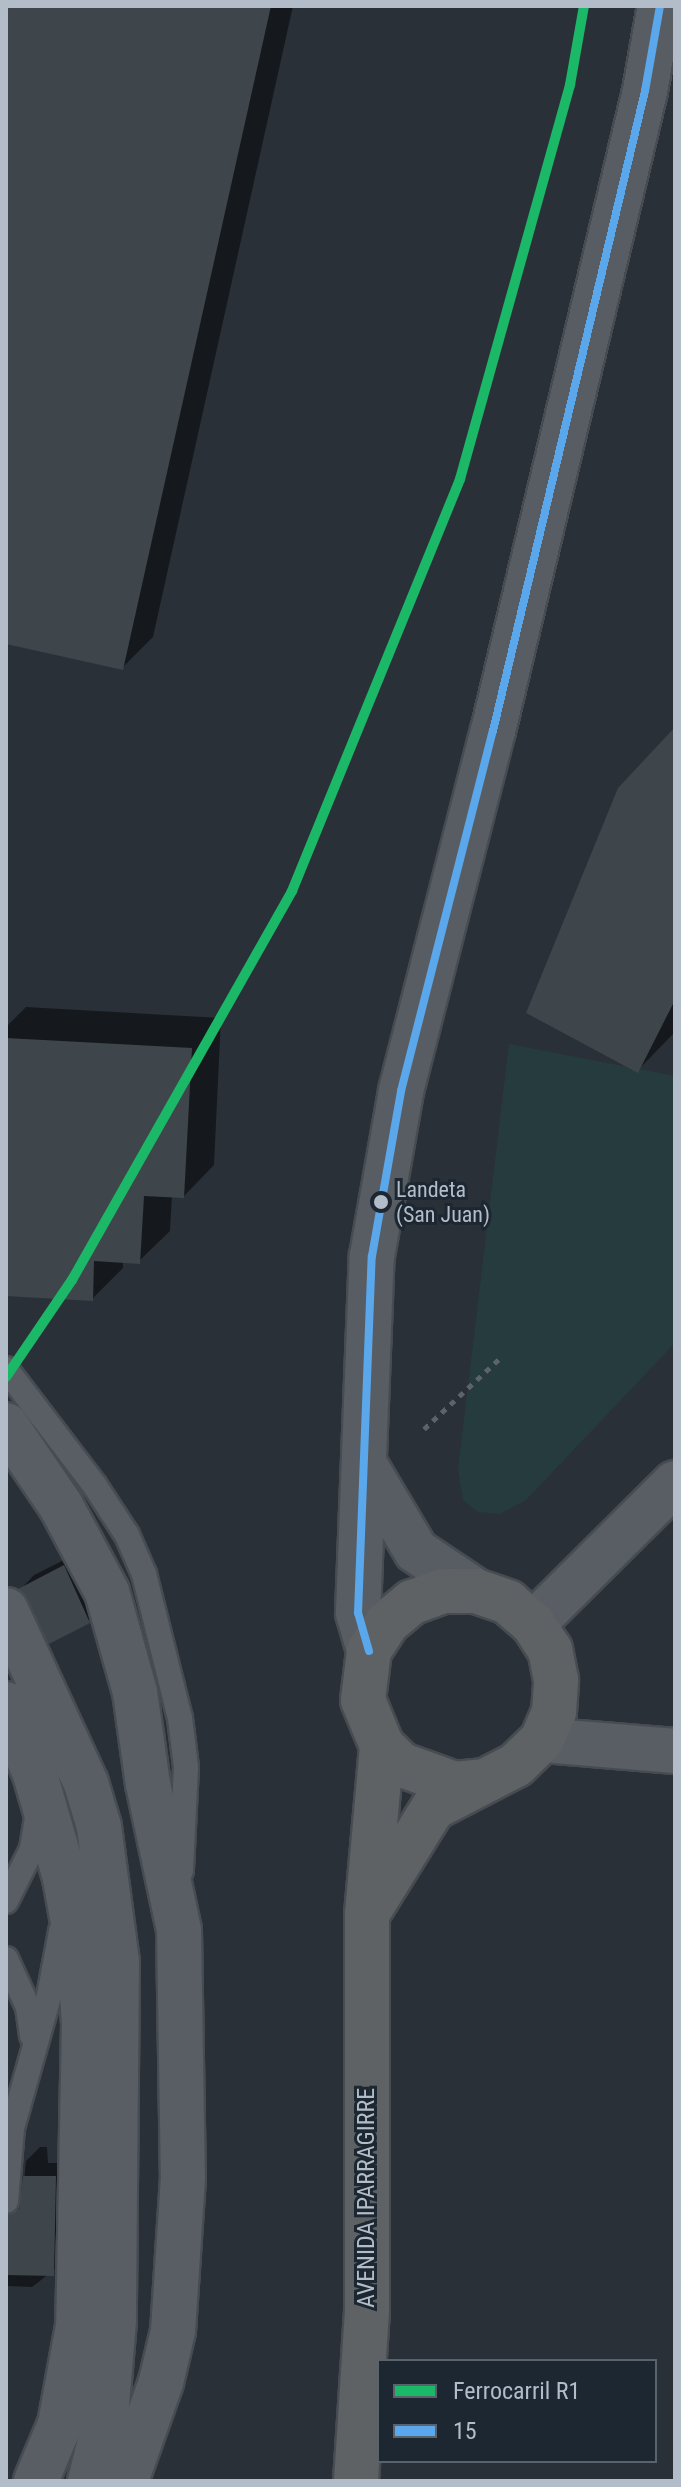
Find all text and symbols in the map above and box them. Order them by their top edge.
place label: Landeta (San Juan) [396,1176,490,1228]
marker: Landeta (San Juan) [373,1194,389,1210]
street label: AVENIDA IPARRAGIRRE [353,2088,381,2308]
legend [377,2359,657,2463]
text: Ferrocarril R1 [453,2377,580,2405]
text: 15 [453,2417,477,2445]

